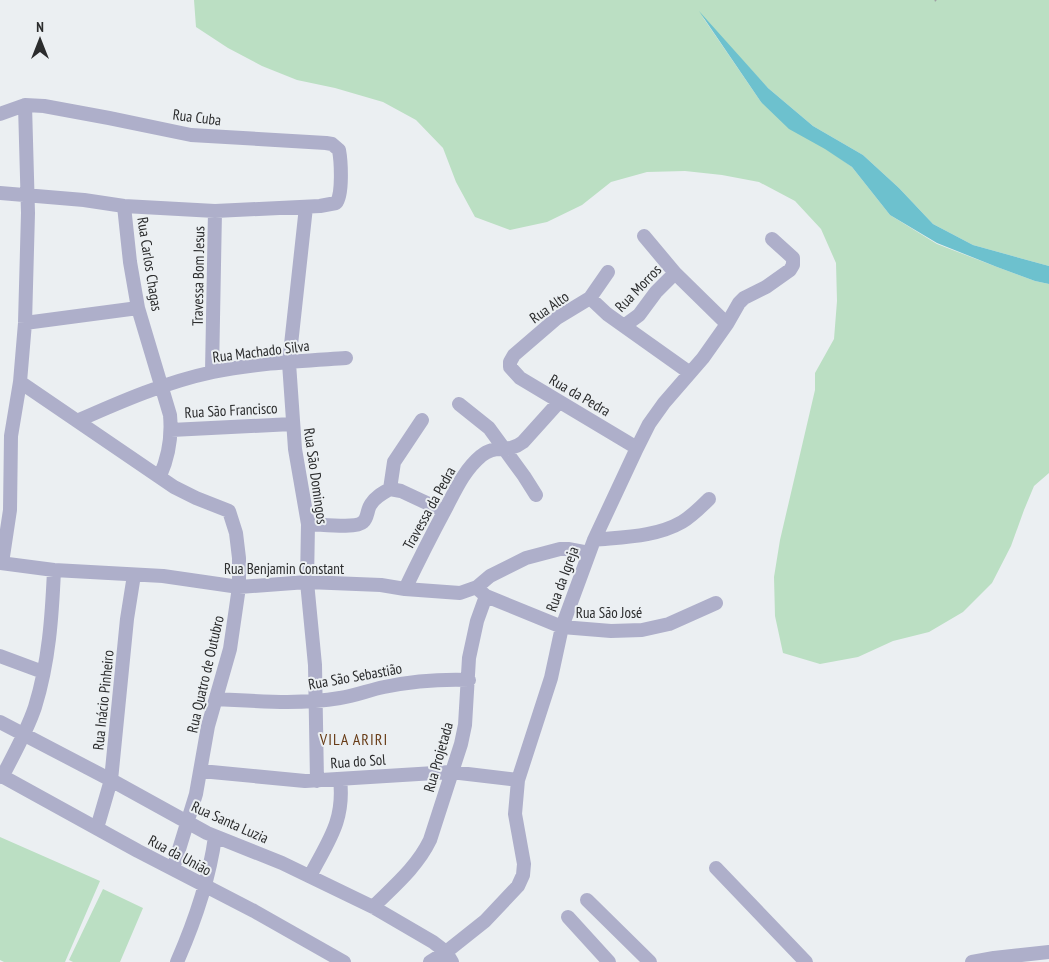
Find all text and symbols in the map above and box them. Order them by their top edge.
north arrow [15,15,65,65]
text: N [36,18,44,36]
street label: Rua Cuba [172,105,222,129]
street label: Rua Carlos Chagas [133,216,167,312]
street label: Travessa Bom Jesus [188,226,208,326]
street label: Rua Morros [611,260,665,316]
street label: Rua Alto [526,287,572,327]
street label: Rua Machado Silva [211,336,311,366]
street label: Rua da Pedra [546,370,614,420]
street label: Rua São Francisco [184,398,278,422]
street label: Rua São Domingos [300,427,332,525]
street label: Travessa da Pedra [398,463,460,553]
street label: Rua da Igreja [541,544,583,614]
street label: Rua Benjamin Constant [224,559,344,578]
street label: Rua São José [576,603,642,622]
street label: Rua Quatro de Outubro [182,613,228,735]
street label: Rua Inácio Pinheiro [88,649,118,751]
street label: Rua São Sebastião [307,658,403,694]
street label: Rua Projetada [419,720,457,794]
district label: VILA ARIRI [319,729,388,749]
street label: Rua do Sol [330,750,387,772]
street label: Rua Santa Luzia [189,797,271,847]
street label: Rua da União [145,830,215,880]

